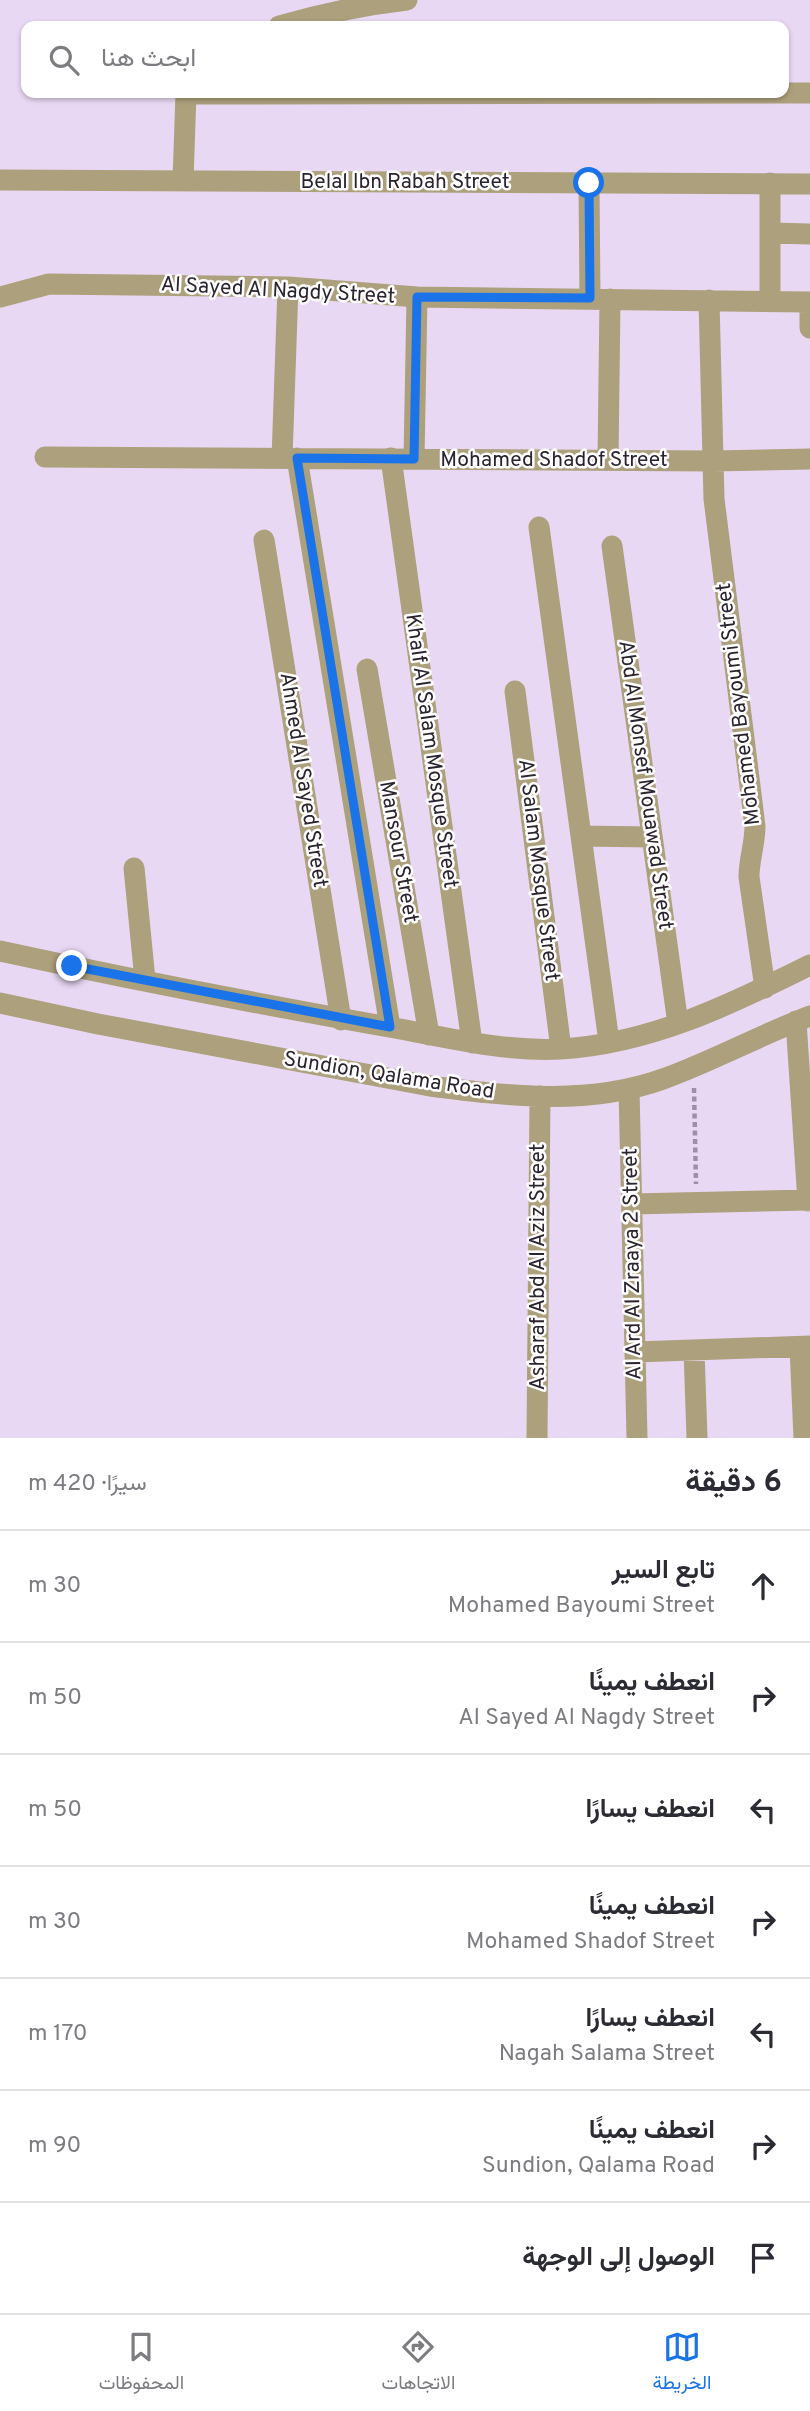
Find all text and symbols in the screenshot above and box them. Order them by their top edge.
search box [21,21,789,98]
icon: search [45,41,83,79]
text: ابحث هنا [101,43,196,76]
route start [573,167,604,198]
street label: Belal Ibn Rabah Street [300,169,510,196]
street label: Al Sayed Al Nagdy Street [160,271,396,311]
street label: Mohamed Shadof Street [440,447,668,474]
street label: Mohamed Bayoumi Street [711,581,767,827]
street label: Khalf Al Salam Mosque Street [398,612,464,890]
street label: Abd Al Monsef Mouawad Street [611,639,679,931]
street label: Ahmed Al Sayed Street [273,670,333,890]
street label: Al Salam Mosque Street [511,757,565,983]
street label: Mansour Street [372,779,424,925]
route end [56,950,87,981]
street label: Sundion, Qalama Road [282,1046,496,1106]
street label: Asharaf Abd Al Aziz Street [525,1144,552,1390]
street label: Al Ard Al Zraaya 2 Street [617,1148,649,1380]
text: 6 دقيقة [685,1465,782,1502]
text: سيرًا · 420 m [28,1470,147,1499]
text: تابع السير [612,1555,715,1588]
icon: ahead [744,1567,782,1605]
text: 30 m [28,1572,81,1601]
text: Mohamed Bayoumi Street [448,1592,715,1621]
text: انعطف يمينًا [589,1667,715,1700]
icon: right [744,1679,782,1717]
text: 50 m [28,1684,82,1713]
text: Al Sayed Al Nagdy Street [458,1704,715,1733]
icon: left [744,1791,782,1829]
text: انعطف يسارًا [585,1794,715,1827]
text: 50 m [28,1796,82,1825]
text: انعطف يمينًا [589,1891,715,1924]
icon: right [744,1903,782,1941]
text: 30 m [28,1908,81,1937]
text: Mohamed Shadof Street [466,1928,715,1957]
text: انعطف يسارًا [585,2003,715,2036]
icon: left [744,2015,782,2053]
text: 170 m [28,2020,87,2049]
text: Nagah Salama Street [499,2040,715,2069]
text: انعطف يمينًا [589,2115,715,2148]
icon: right [744,2127,782,2165]
text: 90 m [28,2132,81,2161]
text: Sundion, Qalama Road [482,2152,715,2181]
icon: arrive [744,2239,782,2277]
text: الوصول إلى الوجهة [522,2242,715,2275]
tab: المحفوظات [99,2328,184,2399]
tab: الاتجاهات [382,2328,455,2399]
tab: الخريطة [653,2328,711,2399]

